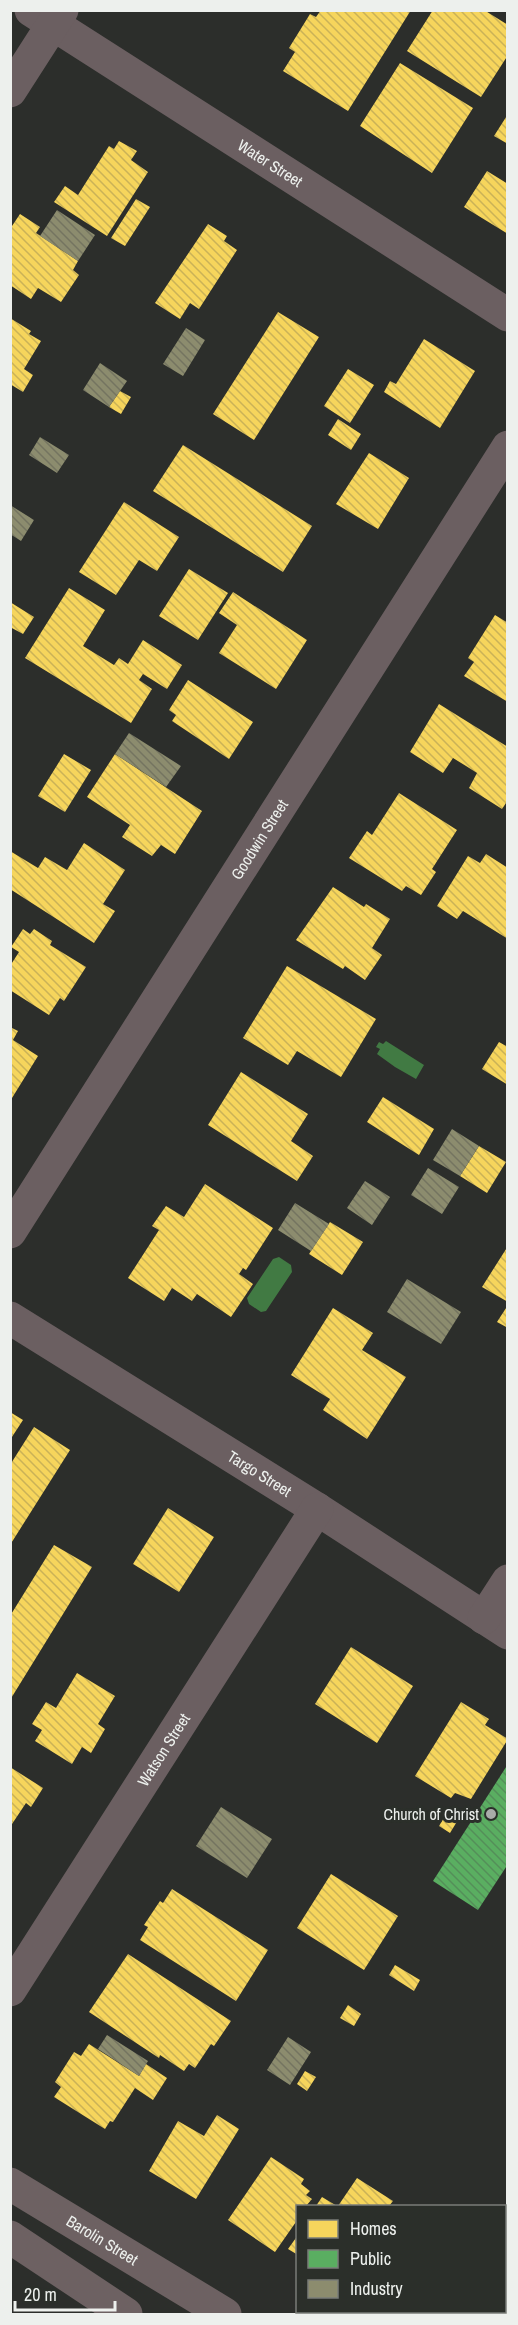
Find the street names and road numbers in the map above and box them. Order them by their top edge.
street label: Water Street [233,134,307,192]
street label: Goodwin Street [225,795,293,884]
street label: Targo Street [223,1445,296,1502]
street label: Watson Street [132,1709,195,1791]
street label: Barolin Street [62,2210,143,2270]

